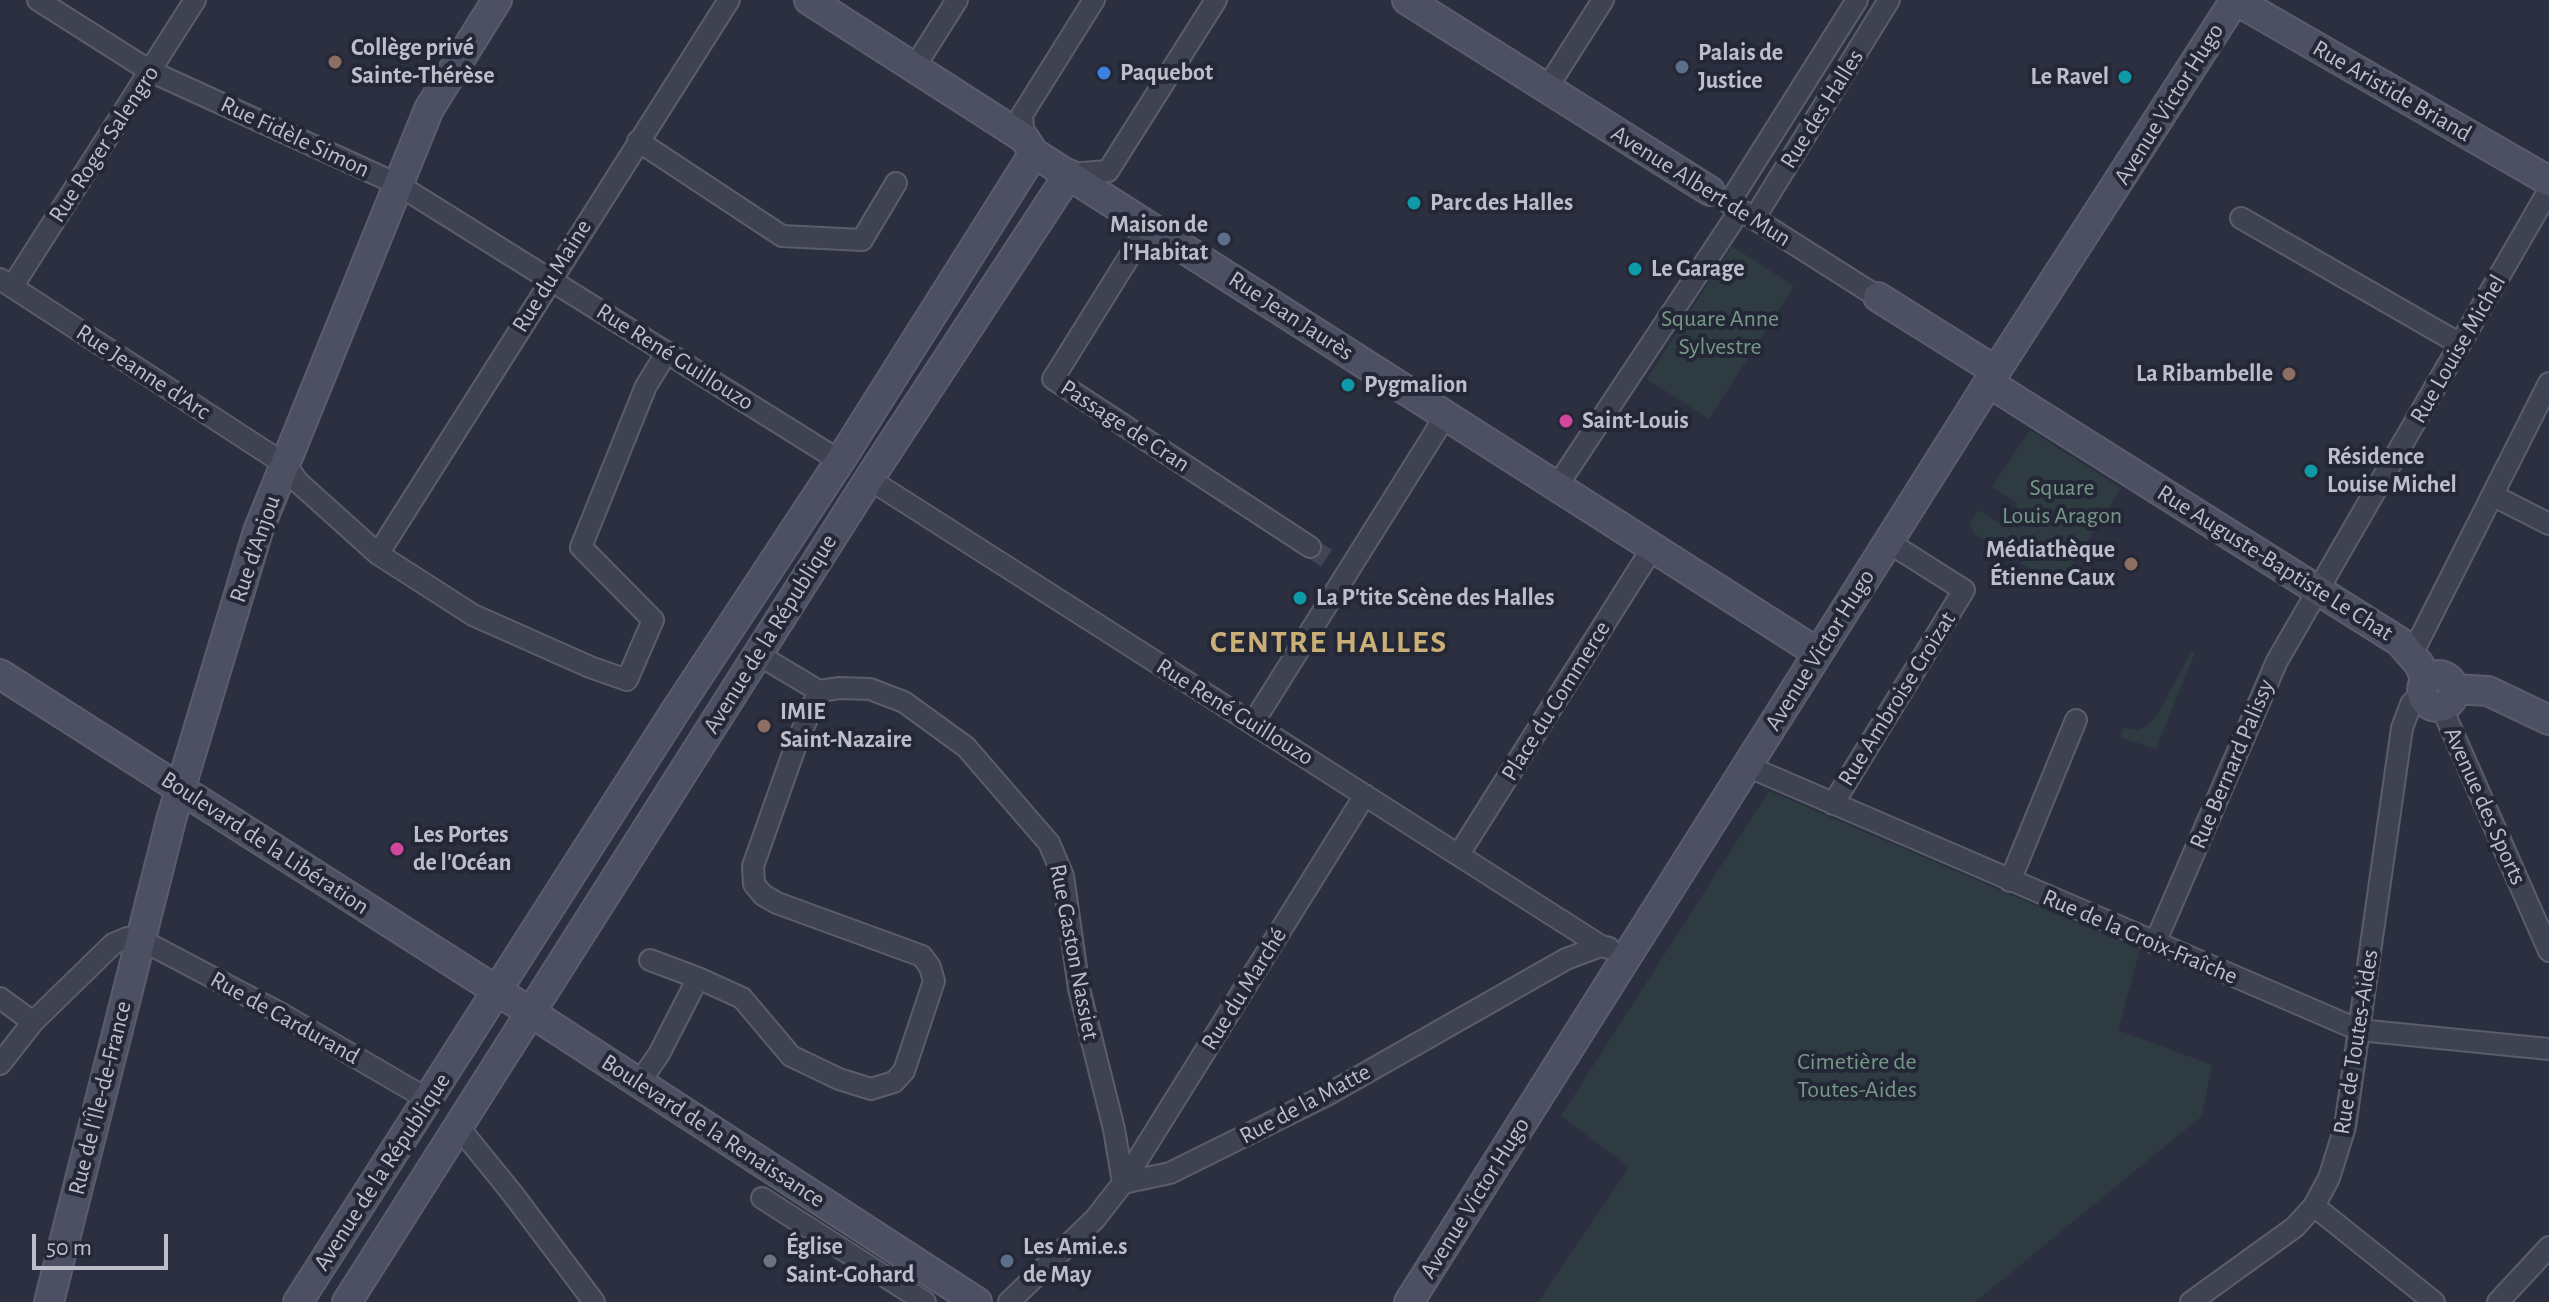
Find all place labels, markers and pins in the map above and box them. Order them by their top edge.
place label: Collège privé Sainte-Thérèse [351,34,494,90]
place label: Palais de Justice [1698,39,1783,95]
marker: Collège privé Sainte-Thérèse [326,53,344,71]
marker: Palais de Justice [1673,58,1691,76]
place label: Paquebot [1120,59,1213,87]
place label: Le Ravel [2031,63,2109,91]
marker: Paquebot [1095,64,1113,82]
marker: Le Ravel [2116,68,2134,86]
place label: Parc des Halles [1430,189,1573,217]
marker: Parc des Halles [1405,194,1423,212]
place label: Maison de l'Habitat [1110,211,1208,267]
marker: Maison de l'Habitat [1215,230,1233,248]
place label: Le Garage [1651,255,1745,283]
marker: Le Garage [1626,260,1644,278]
place label: La Ribambelle [2136,360,2273,388]
marker: La Ribambelle [2280,365,2298,383]
place label: Pygmalion [1364,371,1468,399]
marker: Pygmalion [1339,376,1357,394]
place label: Saint-Louis [1582,407,1689,435]
marker: Saint-Louis [1557,412,1575,430]
place label: Résidence Louise Michel [2327,443,2457,499]
marker: Résidence Louise Michel [2302,462,2320,480]
place label: Médiathèque Étienne Caux [1986,536,2115,592]
marker: Médiathèque Étienne Caux [2122,555,2140,573]
place label: La P'tite Scène des Halles [1316,584,1554,612]
marker: La P'tite Scène des Halles [1291,589,1309,607]
place label: IMIE Saint-Nazaire [780,698,912,754]
marker: IMIE Saint-Nazaire [755,717,773,735]
place label: Les Portes de l'Océan [413,821,511,877]
marker: Les Portes de l'Océan [388,840,406,858]
place label: Église Saint-Gohard [786,1233,914,1289]
place label: Les Ami.e.s de May [1023,1233,1127,1289]
marker: Église Saint-Gohard [761,1252,779,1270]
marker: Les Ami.e.s de May [998,1252,1016,1270]

